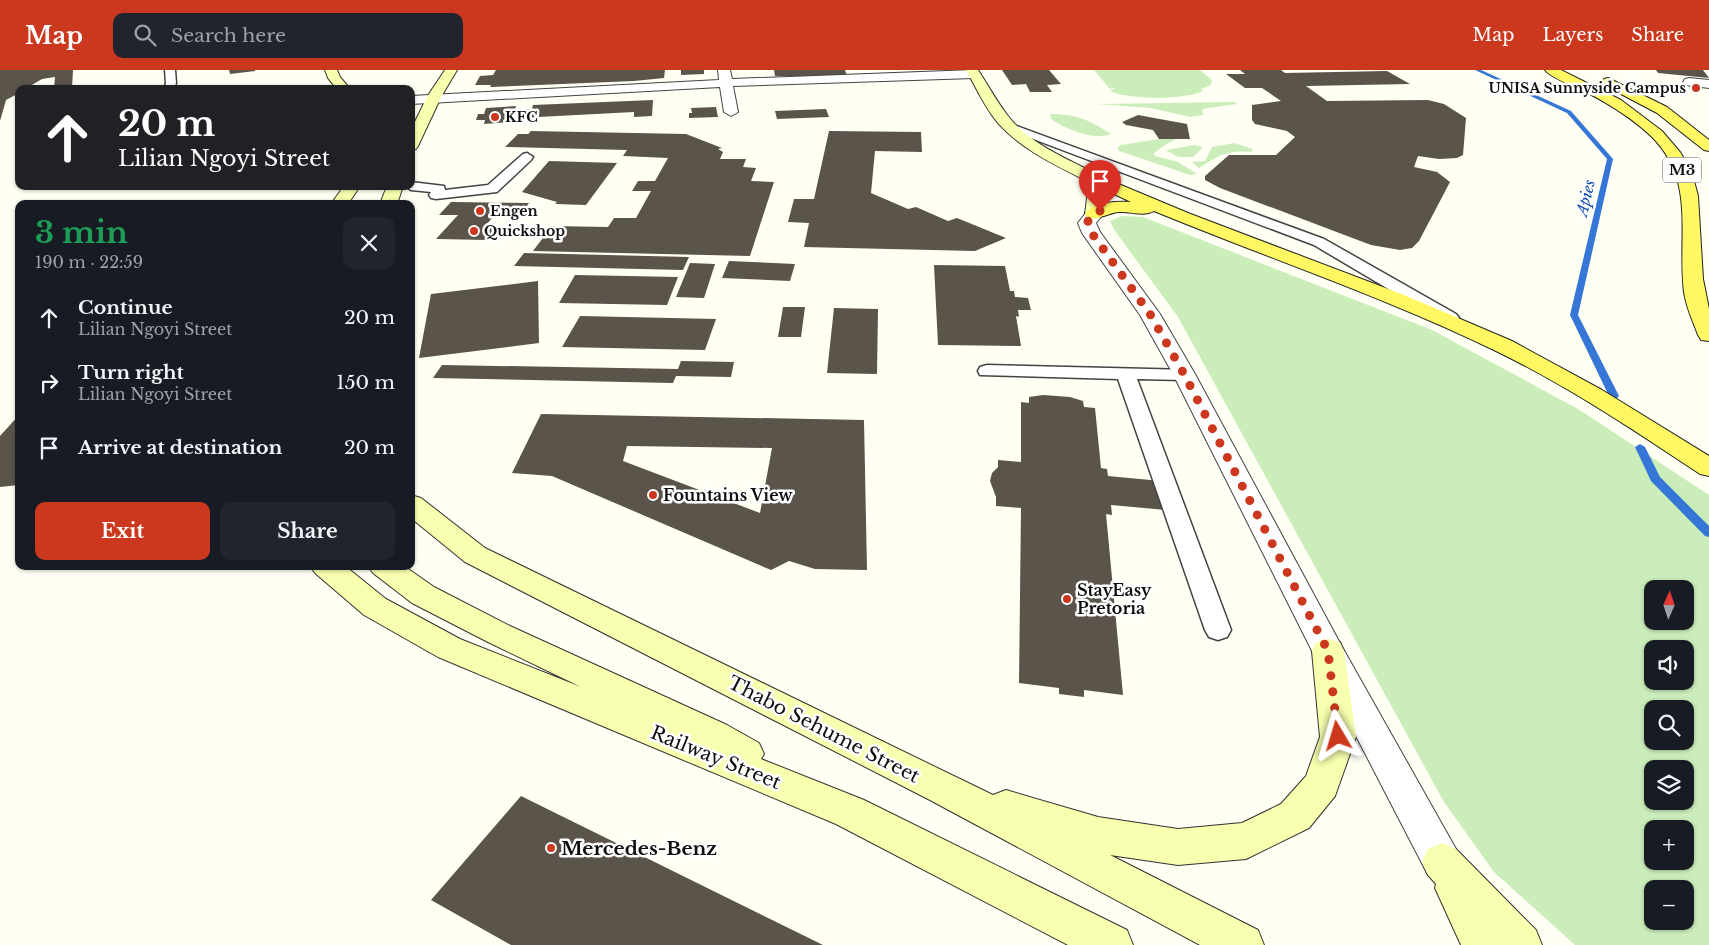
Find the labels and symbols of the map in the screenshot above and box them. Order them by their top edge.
place label: UNISA Sunnyside Campus [1489,79,1686,97]
marker: UNISA Sunnyside Campus [1690,82,1702,94]
place label: KFC [505,108,538,126]
marker: KFC [489,111,501,123]
road number: M3 [1663,158,1701,182]
pin [1079,160,1121,211]
water label: Apies [1572,178,1599,220]
place label: Engen [490,202,538,220]
marker: Engen [474,205,486,217]
place label: Quickshop [484,222,565,240]
marker: Quickshop [468,225,480,237]
place label: Fountains View [663,485,793,505]
marker: Fountains View [647,489,659,501]
place label: StayEasy Pretoria [1077,580,1152,618]
north arrow [1644,580,1694,630]
marker: StayEasy Pretoria [1061,593,1073,605]
street label: Thabo Sehume Street [724,671,924,788]
position arrow [1311,709,1363,761]
street label: Railway Street [647,721,785,794]
place label: Mercedes-Benz [561,837,717,860]
marker: Mercedes-Benz [545,842,557,854]

